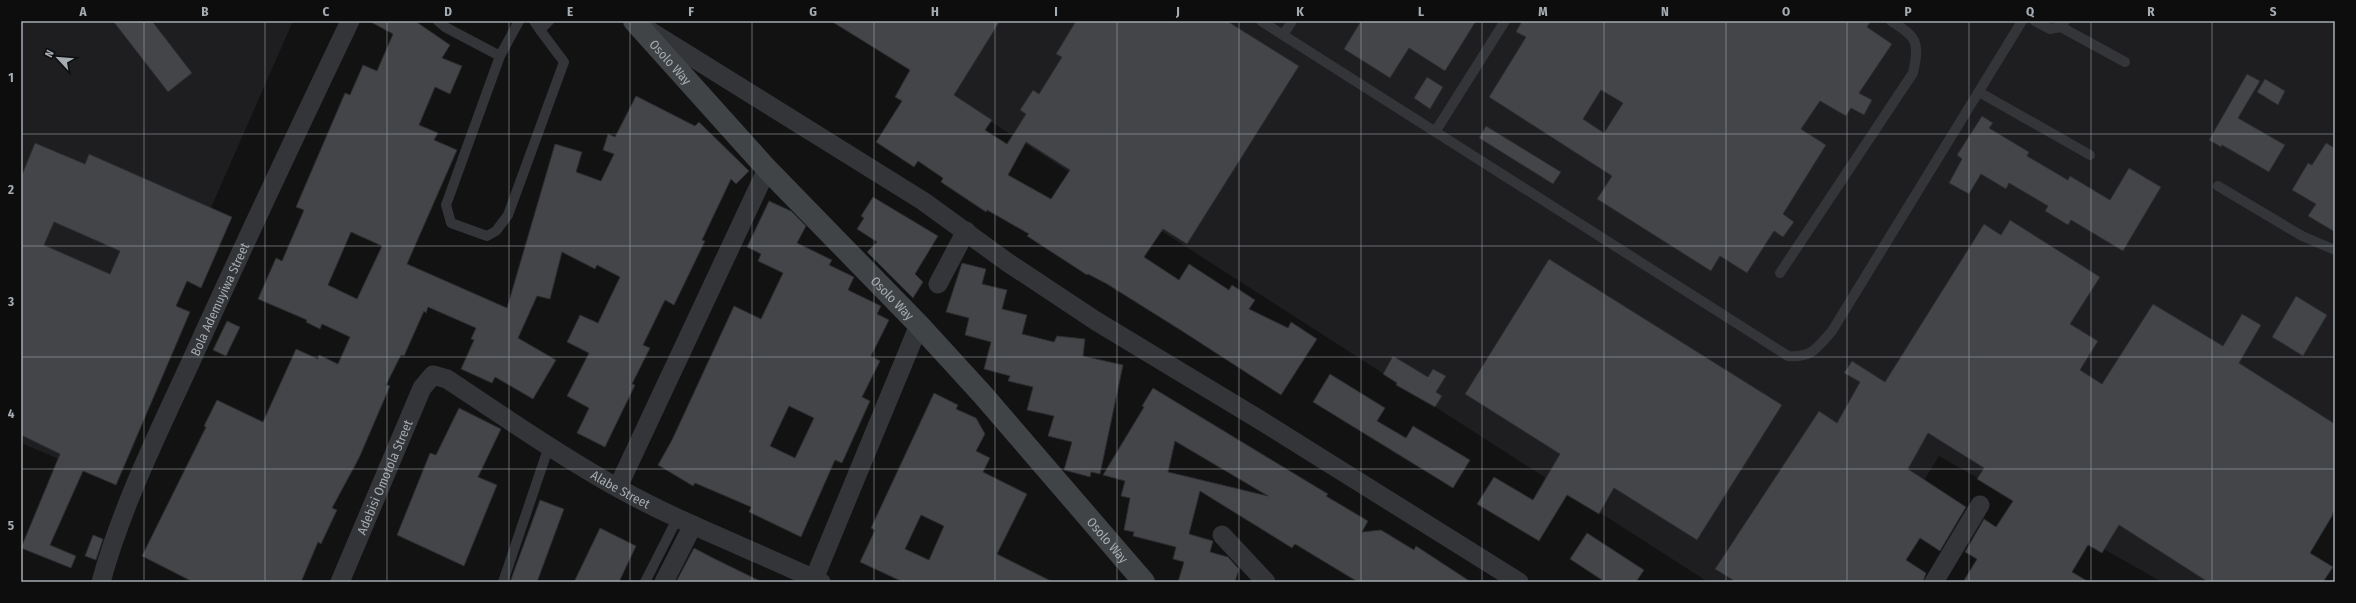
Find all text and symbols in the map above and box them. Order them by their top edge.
text: A [78,4,87,19]
text: B [201,4,209,19]
text: C [323,4,330,19]
text: D [444,4,452,19]
text: E [567,4,573,19]
text: F [688,4,694,19]
text: G [809,4,817,19]
text: H [931,4,939,19]
text: I [1054,4,1058,19]
text: J [1175,4,1180,19]
text: K [1296,4,1304,19]
text: L [1418,4,1424,19]
text: M [1538,4,1548,19]
text: N [1661,4,1669,19]
text: O [1782,4,1790,19]
text: P [1904,4,1912,19]
text: Q [2026,4,2035,19]
text: R [2147,4,2155,19]
text: S [2270,4,2277,19]
street label: Osolo Way [647,36,695,88]
north arrow [38,38,78,78]
text: N [42,48,57,60]
text: 1 [8,70,14,85]
text: 2 [7,182,14,197]
street label: Bola Ademuyiwa Street [187,239,252,358]
street label: Osolo Way [868,273,917,323]
text: 3 [7,294,14,309]
text: 4 [8,406,15,421]
street label: Adebisi Omotola Street [354,417,416,537]
street label: Alabe Street [589,467,653,512]
street label: Osolo Way [1084,514,1132,566]
text: 5 [8,518,14,533]

